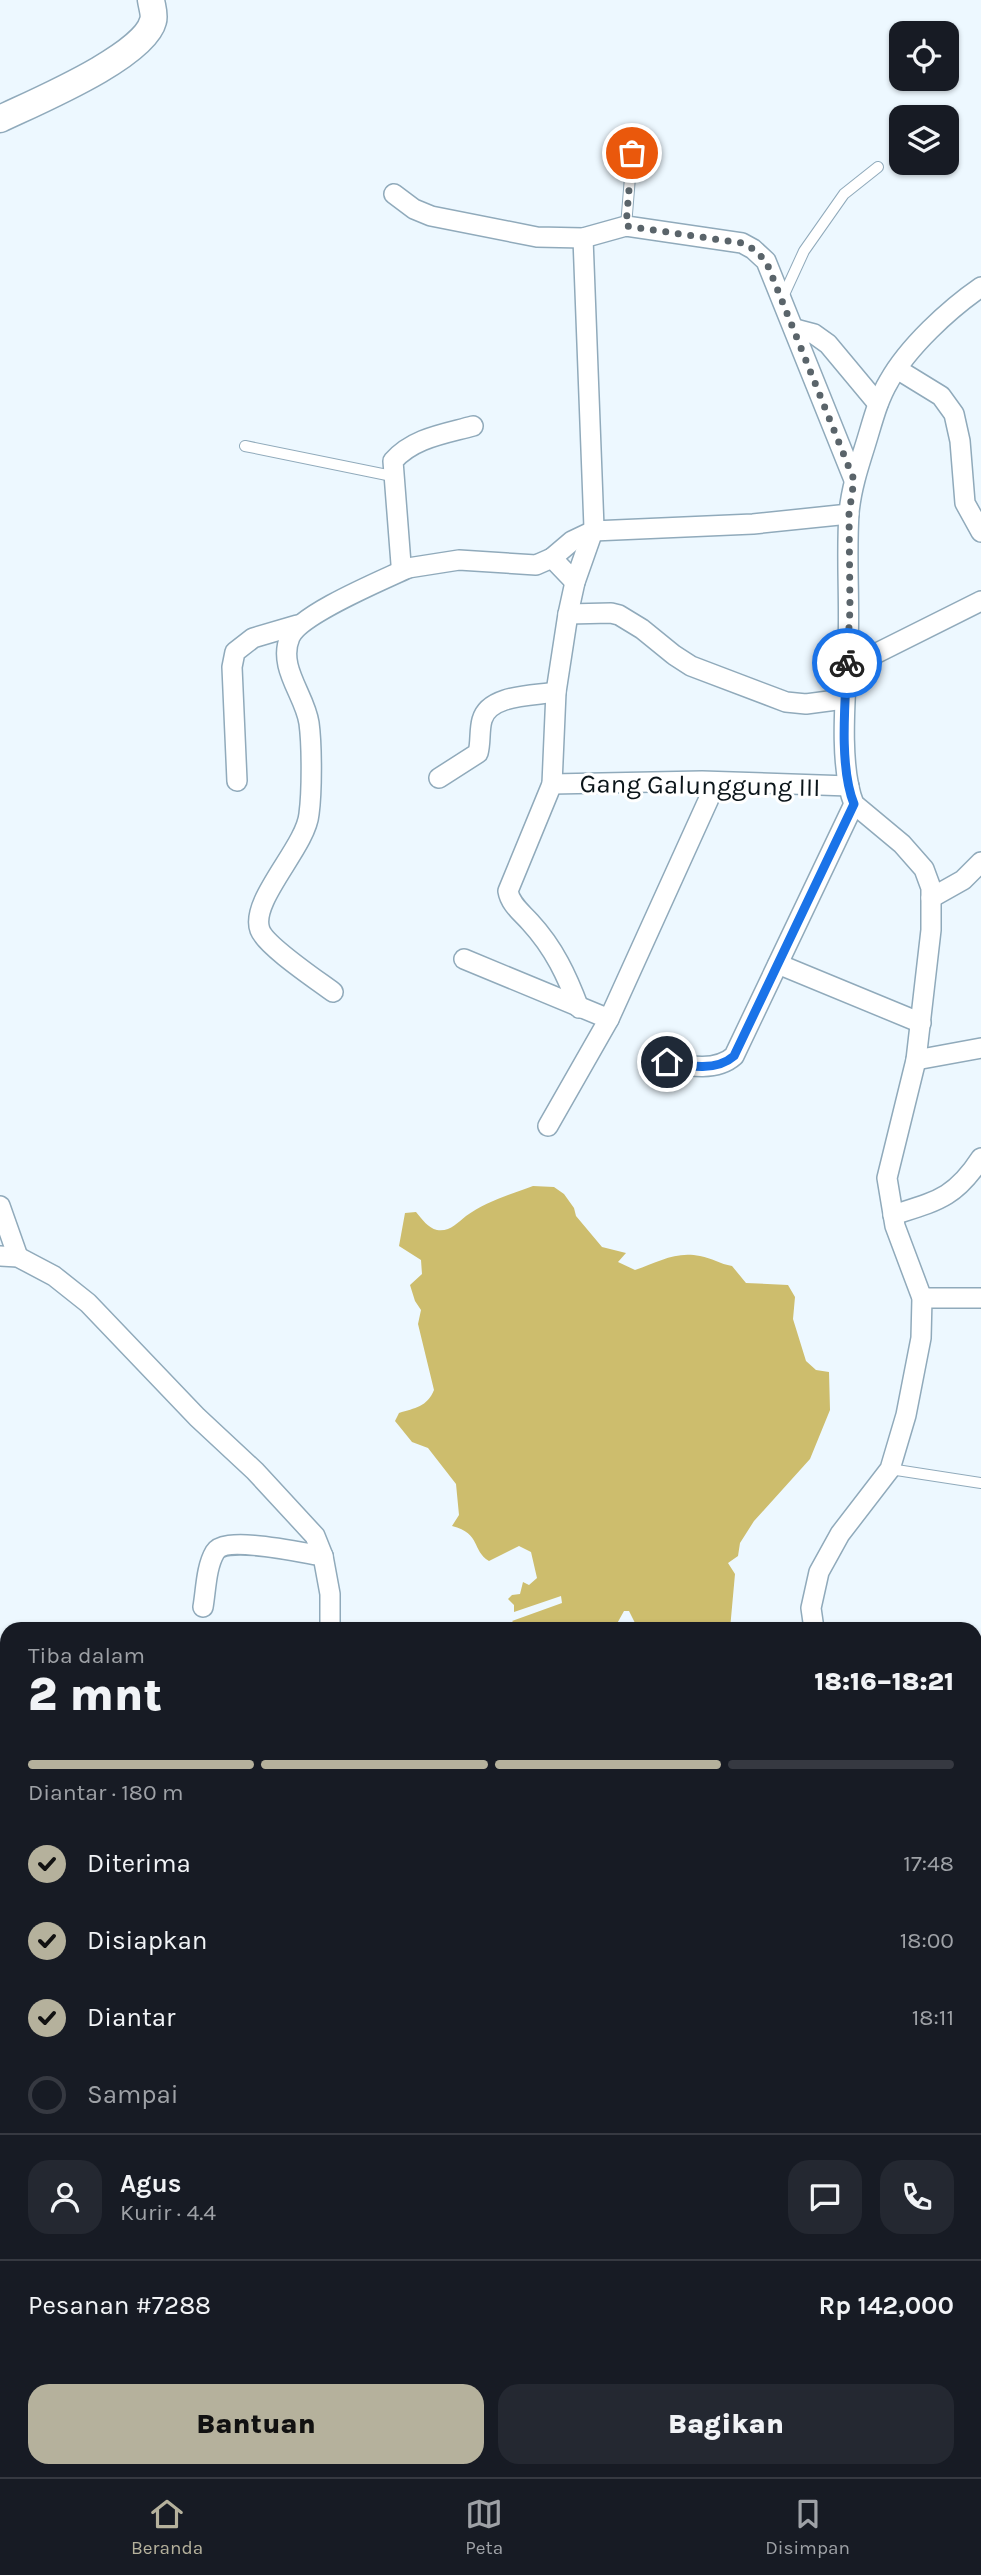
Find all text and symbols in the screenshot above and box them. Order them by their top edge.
map controls [889,21,959,175]
button: locate [889,21,959,91]
button: layers [889,105,959,175]
pin [602,123,662,183]
icon: bag [613,134,651,172]
courier [812,628,882,698]
icon: bike [828,644,866,682]
street label: Gang Galunggung III [579,768,821,803]
pin [637,1032,697,1092]
icon: home [648,1043,686,1081]
text: Tiba dalam [28,1642,145,1669]
text: 18:16–18:21 [814,1666,954,1697]
text: 2 mnt [28,1668,162,1722]
text: Diantar · 180 m [28,1779,184,1806]
icon: check [28,1845,66,1883]
text: Diterima [87,1848,191,1879]
text: 17:48 [903,1850,954,1877]
icon: check [28,1922,66,1960]
text: Disiapkan [87,1925,207,1956]
text: 18:00 [900,1927,954,1954]
icon: check [28,1999,66,2037]
text: Diantar [87,2002,175,2033]
text: 18:11 [912,2004,954,2031]
text: Sampai [87,2079,179,2110]
button: person [28,2160,102,2234]
button: chat [788,2160,862,2234]
button: phone [880,2160,954,2234]
text: Agus [120,2168,181,2199]
text: Kurir · 4.4 [120,2199,216,2226]
text: Pesanan #7288 [28,2290,211,2321]
text: Rp 142,000 [818,2290,954,2321]
button: Bantuan [28,2384,484,2464]
button: Bagikan [498,2384,954,2464]
tab: Beranda [131,2495,203,2559]
tab: Peta [465,2495,503,2559]
tab: Disimpan [765,2495,850,2559]

